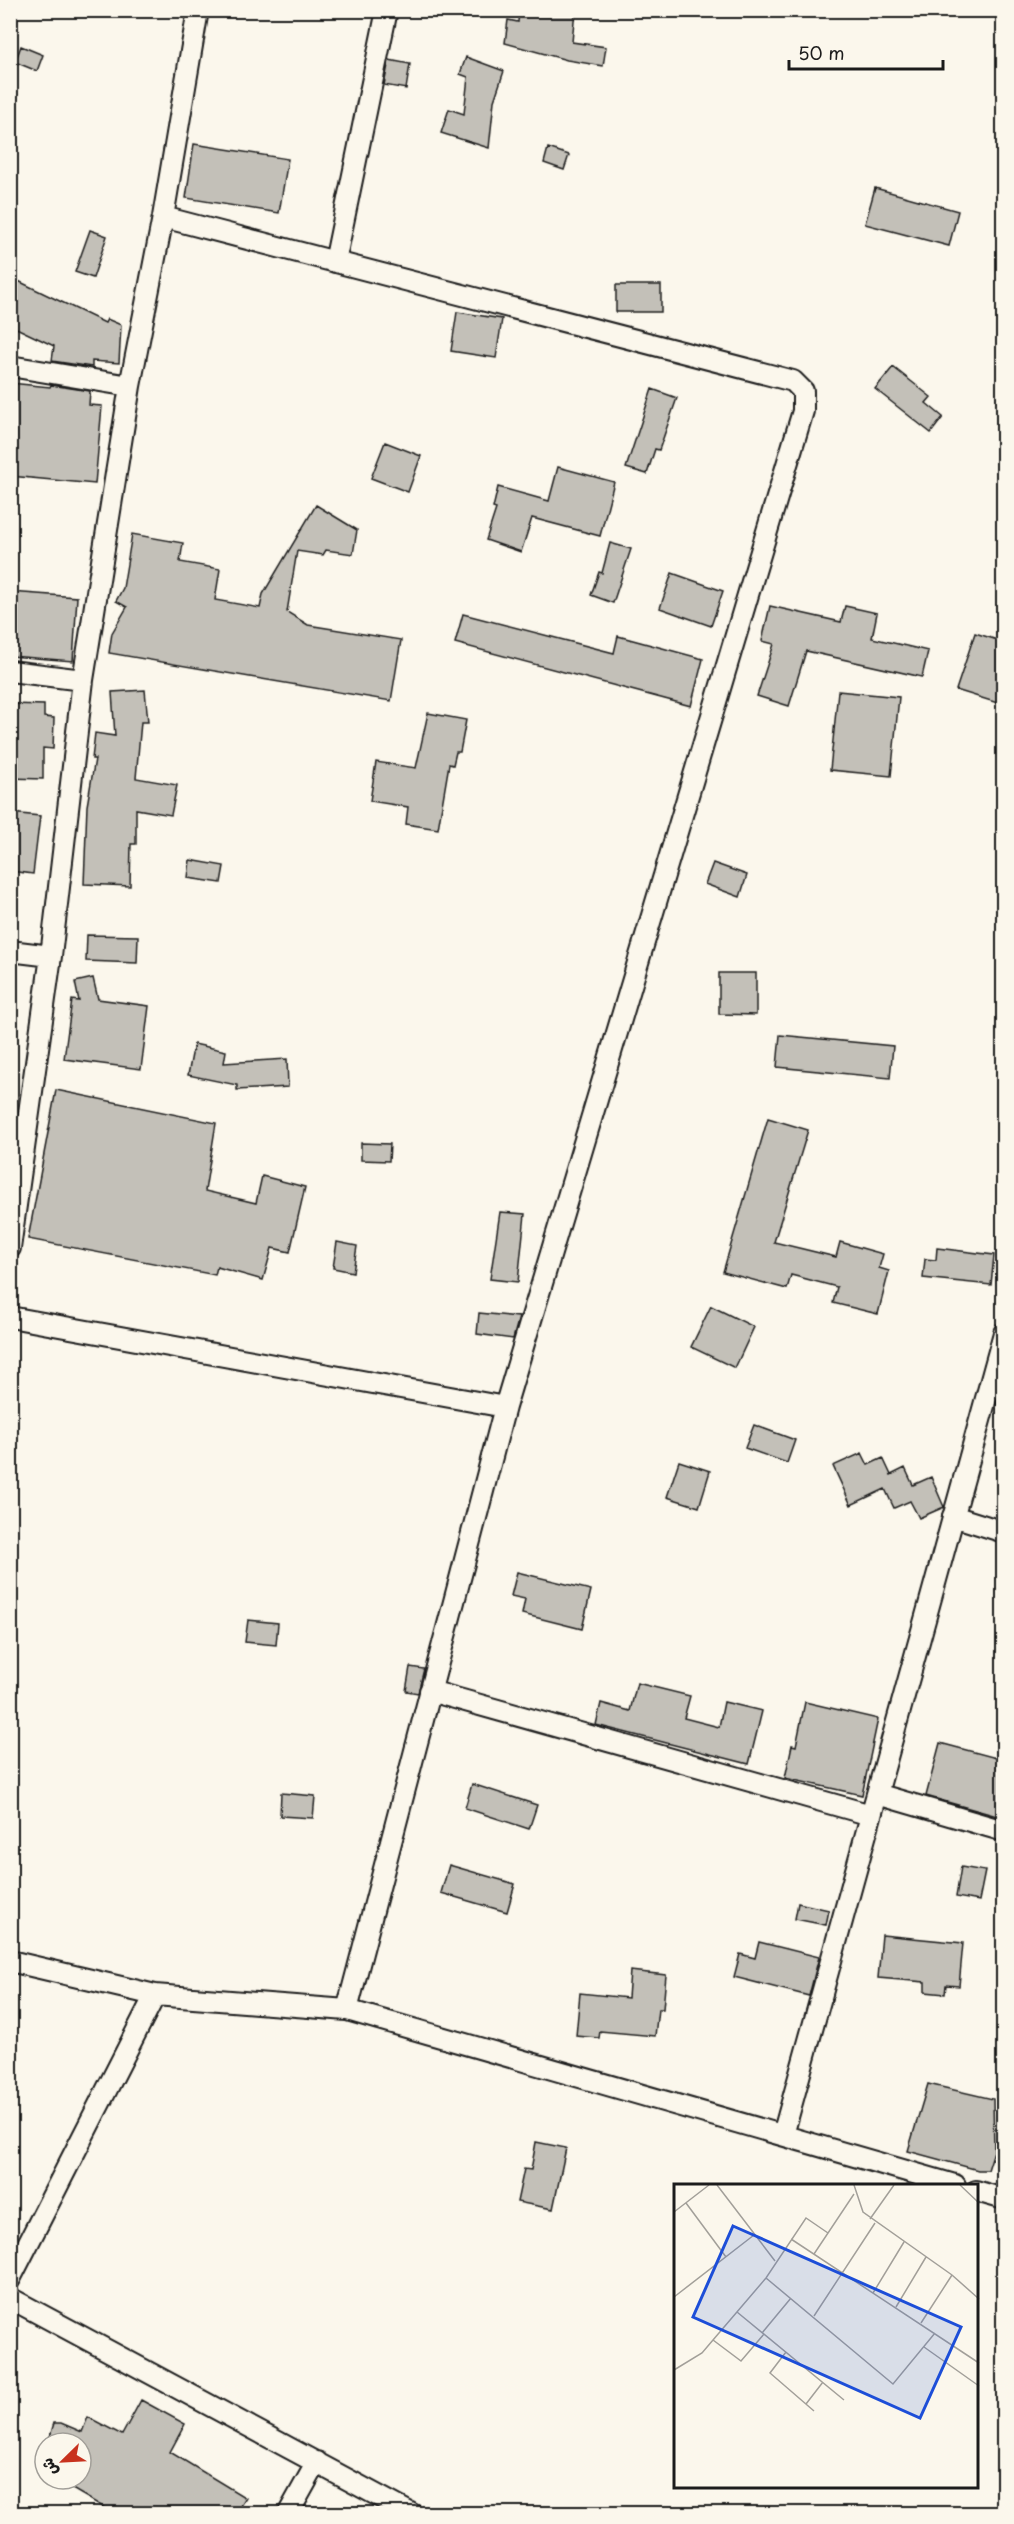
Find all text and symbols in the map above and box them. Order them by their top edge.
scale bar [789,33,944,71]
text: 50 m [798,39,845,66]
inset map [674,2184,978,2488]
north arrow [33,2431,93,2491]
text: ش [34,2455,63,2480]

